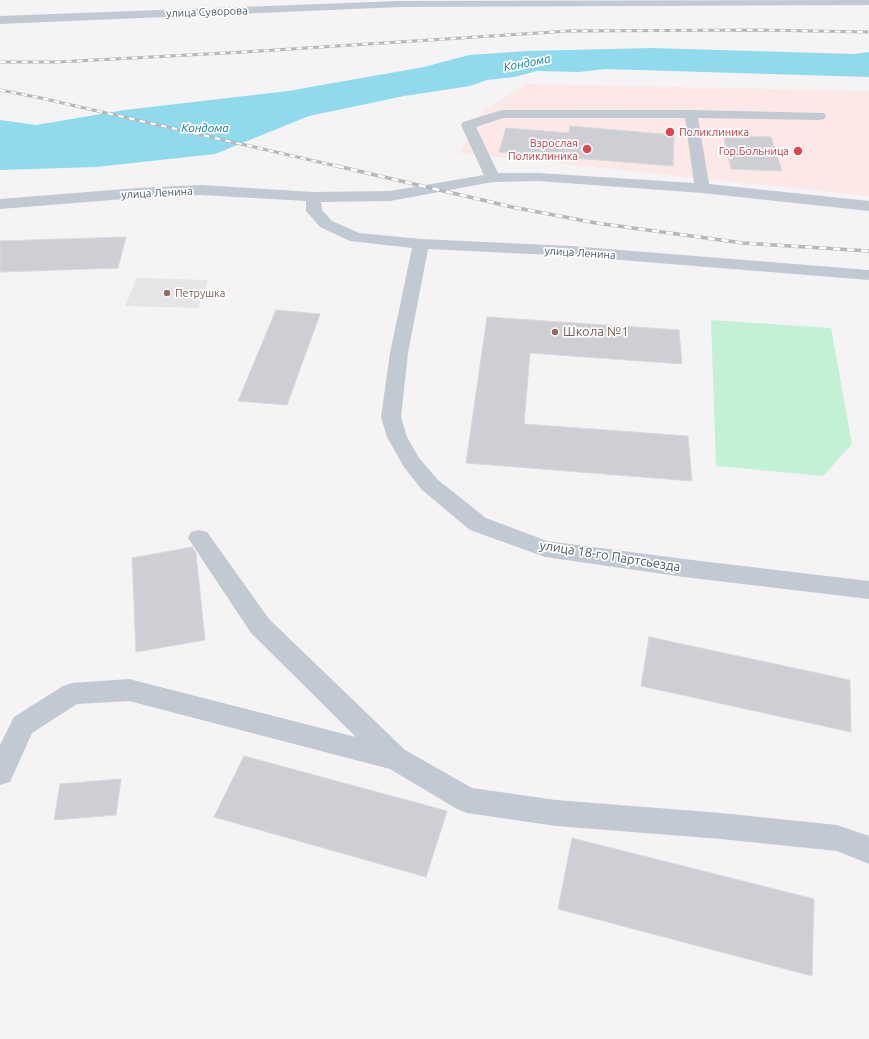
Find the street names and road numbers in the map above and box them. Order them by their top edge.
street label: улица Суворова [166,4,248,20]
street label: улица Ленина [121,185,193,201]
street label: улица Ленина [544,244,616,262]
street label: улица 18-го Партсьезда [538,537,682,575]

